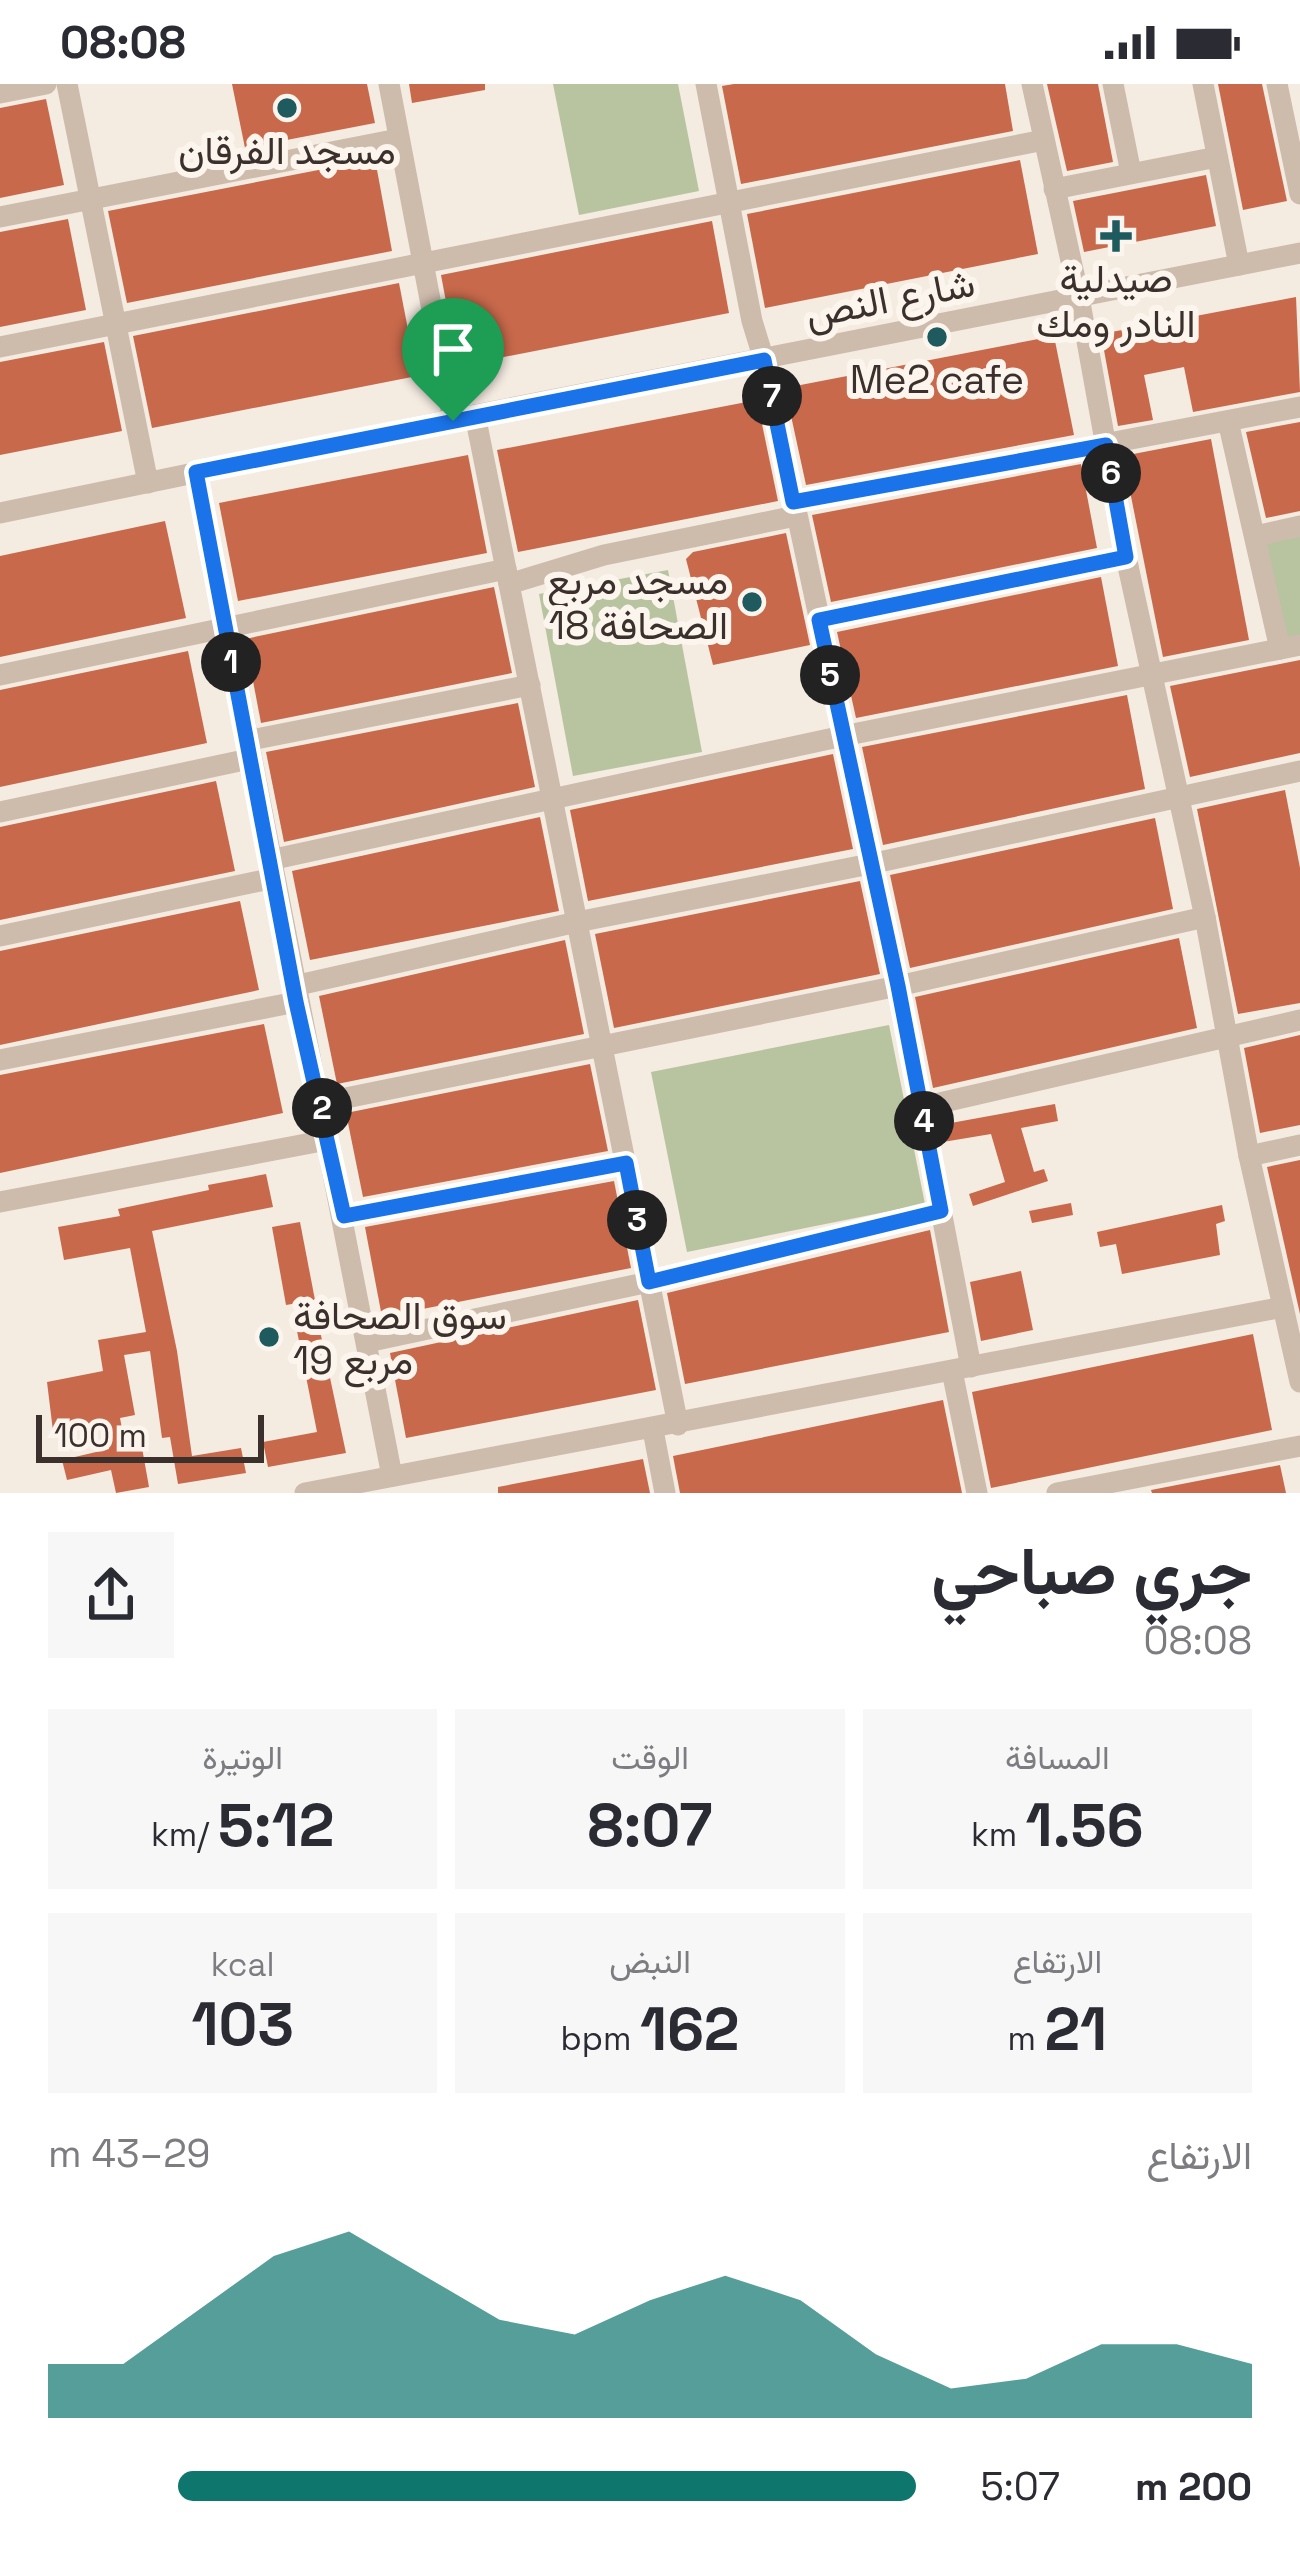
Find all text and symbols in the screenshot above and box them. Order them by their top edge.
text: 08:08 [60,14,186,71]
marker: مسجد الفرقان [274,95,300,121]
place label: مسجد الفرقان [178,126,396,175]
marker: صيدلية النادر ومك [1103,223,1129,249]
place label: صيدلية النادر ومك [1036,254,1196,348]
street label: شارع النص [801,258,979,341]
pin [402,298,504,421]
icon: arrive [420,316,486,382]
marker: Me2 cafe [924,324,950,350]
place label: Me2 cafe [850,355,1024,404]
pin: 7 [742,366,802,426]
text: 7 [763,375,781,417]
pin: 6 [1081,443,1141,503]
text: 6 [1101,452,1121,494]
place label: مسجد مربع 18 الصحافة [547,556,728,650]
marker: مسجد مربع 18 الصحافة [739,589,765,615]
pin: 1 [201,632,261,692]
text: 1 [224,641,238,683]
pin: 5 [800,645,860,705]
text: 5 [820,654,840,696]
pin: 2 [292,1078,352,1138]
text: 2 [312,1087,332,1129]
pin: 4 [894,1091,954,1151]
text: 4 [914,1100,935,1142]
pin: 3 [607,1190,667,1250]
text: 3 [627,1199,647,1241]
place label: سوق الصحافة مربع 19 [293,1291,507,1388]
marker: سوق الصحافة مربع 19 [256,1324,282,1350]
scale bar [36,1409,264,1462]
text: 100 m [54,1415,147,1457]
text: جري صباحي [931,1529,1252,1613]
button: share [48,1532,174,1658]
text: 08:08 [1144,1616,1252,1665]
text: الوتيرة [202,1737,283,1779]
text: الوقت [611,1737,689,1779]
text: المسافة [1005,1737,1110,1779]
text: 5:12 [218,1787,334,1864]
text: 8:07 [588,1787,712,1864]
text: 1.56 [1026,1787,1144,1864]
text: /km [151,1814,218,1856]
text: km [971,1814,1026,1856]
text: النبض [609,1941,691,1983]
text: الارتفاع [1013,1941,1102,1983]
text: kcal [211,1944,275,1986]
text: 103 [191,1986,294,2063]
text: 162 [640,1991,740,2068]
text: 21 [1044,1991,1107,2068]
text: bpm [561,2018,640,2060]
text: m [1008,2018,1044,2060]
text: 29–43 m [48,2129,211,2178]
text: الارتفاع [1146,2131,1252,2180]
text: 5:07 [980,2462,1060,2511]
text: 200 m [1135,2462,1252,2511]

